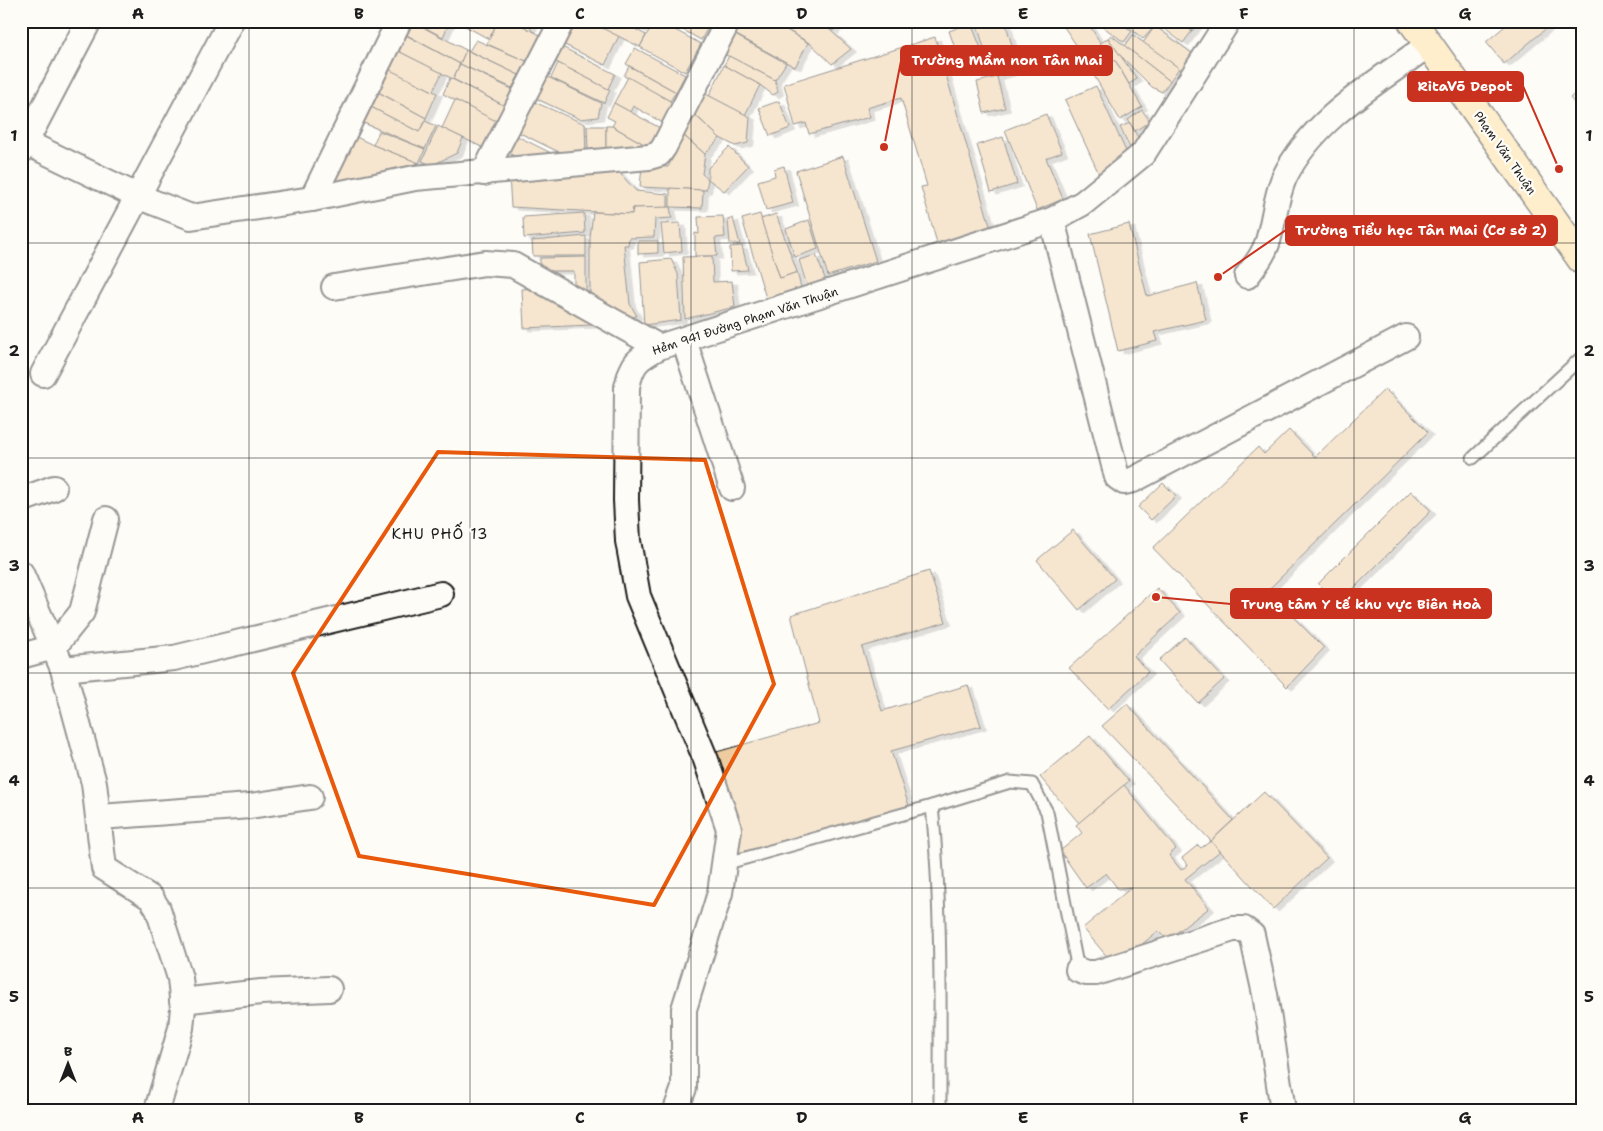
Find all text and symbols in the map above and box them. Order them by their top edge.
text: A [132,3,144,24]
text: B [354,3,364,24]
text: C [575,3,585,24]
text: D [796,3,808,24]
text: E [1018,3,1028,24]
text: F [1239,3,1249,24]
text: G [1459,3,1472,24]
callout: Trường Mầm non Tân Mai [901,46,1112,75]
text: Trường Mầm non Tân Mai [911,51,1103,69]
callout: RitaVõ Depot [1408,72,1523,101]
text: RitaVõ Depot [1417,77,1513,95]
street label: Phạm Văn Thuận [1470,108,1540,198]
text: 1 [10,125,18,146]
text: 1 [1585,125,1593,146]
callout: Trường Tiểu học Tân Mai (Cơ sở 2) [1286,216,1557,245]
text: Trường Tiểu học Tân Mai (Cơ sở 2) [1295,221,1547,239]
street label: Hẻm 941 Đường Phạm Văn Thuận [650,283,840,359]
text: 2 [8,340,20,361]
text: 2 [1583,340,1595,361]
district label: KHU PHỐ 13 [392,521,489,544]
text: 3 [8,555,20,576]
text: 3 [1583,555,1595,576]
callout: Trung tâm Y tế khu vực Biên Hoà [1231,589,1491,618]
text: Trung tâm Y tế khu vực Biên Hoà [1241,595,1481,613]
text: 4 [8,770,20,791]
text: 4 [1583,770,1595,791]
text: 5 [9,986,19,1007]
text: 5 [1584,986,1594,1007]
north arrow [42,1038,92,1088]
text: B [64,1042,73,1060]
text: A [132,1107,144,1128]
text: B [354,1107,364,1128]
text: C [575,1107,585,1128]
text: D [796,1107,808,1128]
text: E [1018,1107,1028,1128]
text: F [1239,1107,1249,1128]
text: G [1459,1107,1472,1128]

